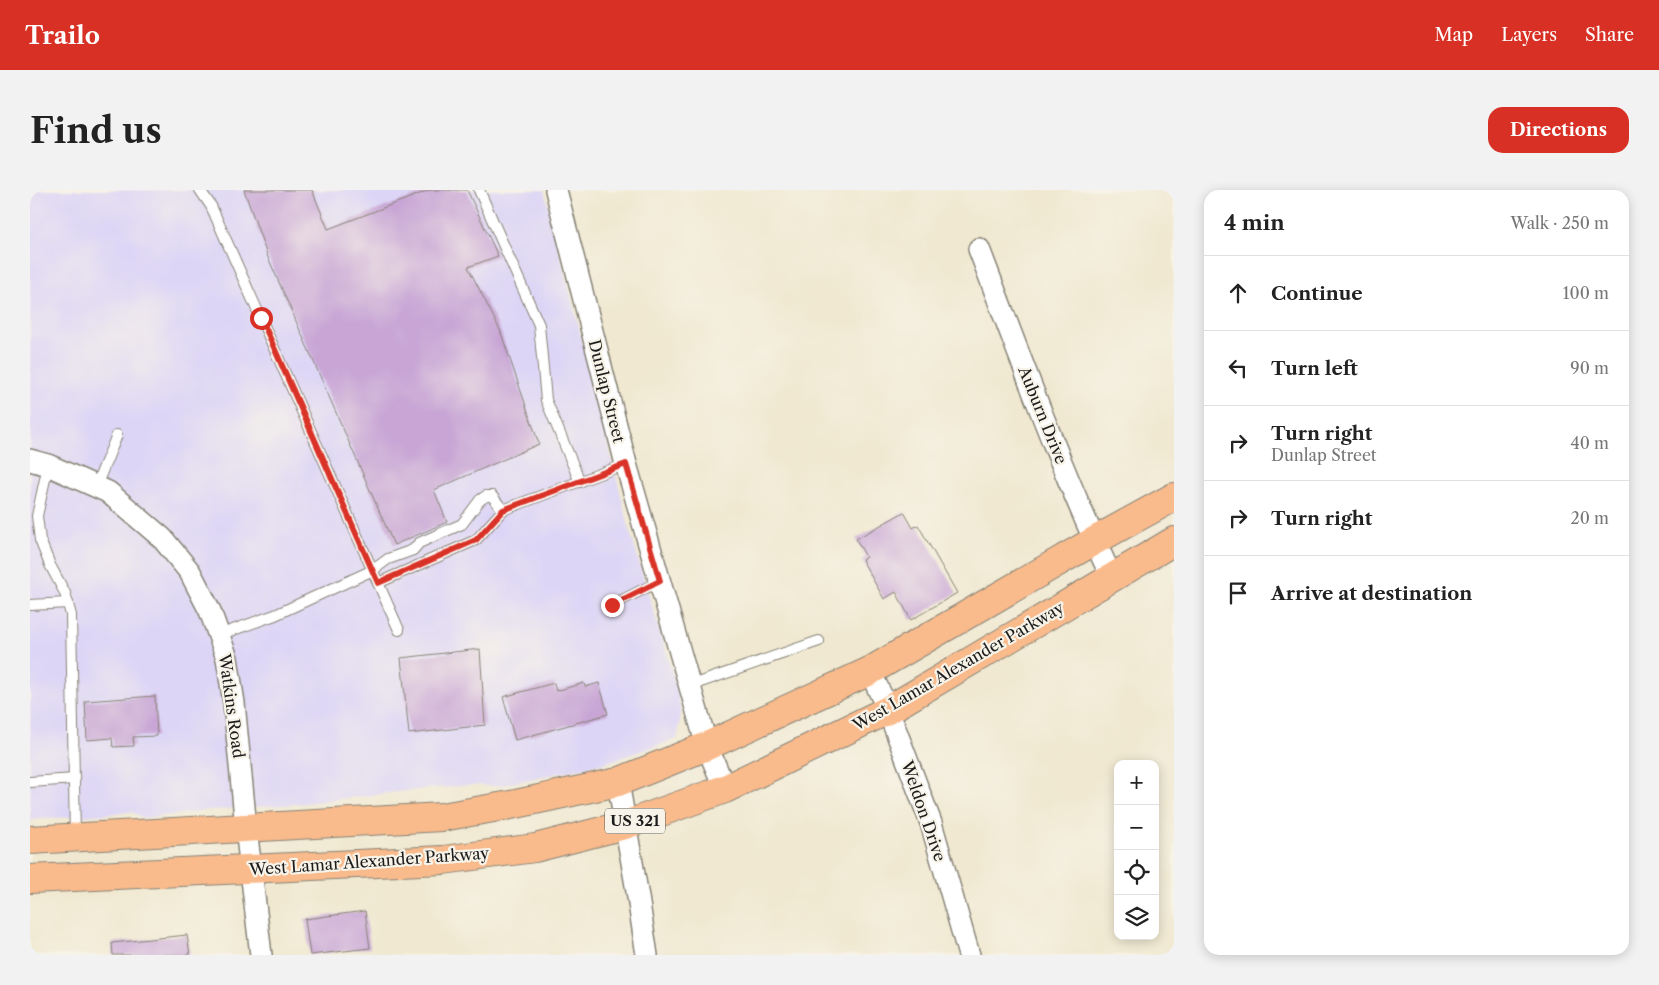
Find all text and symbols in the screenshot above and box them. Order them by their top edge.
text: Trailo [25,21,100,50]
text: Map [1435,24,1473,46]
text: Layers [1501,24,1557,46]
text: Share [1585,24,1634,46]
button: Directions [1488,107,1629,153]
text: Find us [30,109,162,152]
text: 4 min [1224,210,1285,235]
text: Walk · 250 m [1511,213,1609,233]
icon: ahead [1224,279,1252,307]
text: Continue [1271,282,1363,305]
text: 100 m [1563,283,1609,303]
route start [250,307,273,330]
street label: Dunlap Street [585,337,630,445]
icon: left [1224,354,1252,382]
text: Turn left [1271,357,1358,380]
text: 90 m [1570,358,1609,378]
street label: Auburn Drive [1014,362,1072,467]
text: Turn right [1271,422,1372,445]
icon: right [1224,429,1252,457]
text: 40 m [1570,433,1609,453]
text: Dunlap Street [1271,445,1377,465]
icon: right [1224,504,1252,532]
text: Turn right [1271,507,1372,530]
text: 20 m [1570,508,1609,528]
icon: arrive [1224,579,1252,607]
text: Arrive at destination [1271,582,1472,605]
route end [601,594,624,617]
street label: West Lamar Alexander Parkway [848,597,1068,735]
street label: Watkins Road [215,652,249,760]
street label: Weldon Drive [897,757,951,864]
map controls [1114,760,1159,940]
button: + [1114,760,1159,805]
button: − [1114,805,1159,850]
road number: US 321 [605,808,665,834]
street label: West Lamar Alexander Parkway [247,843,491,879]
button: locate [1114,850,1159,895]
button: layers [1114,895,1159,940]

